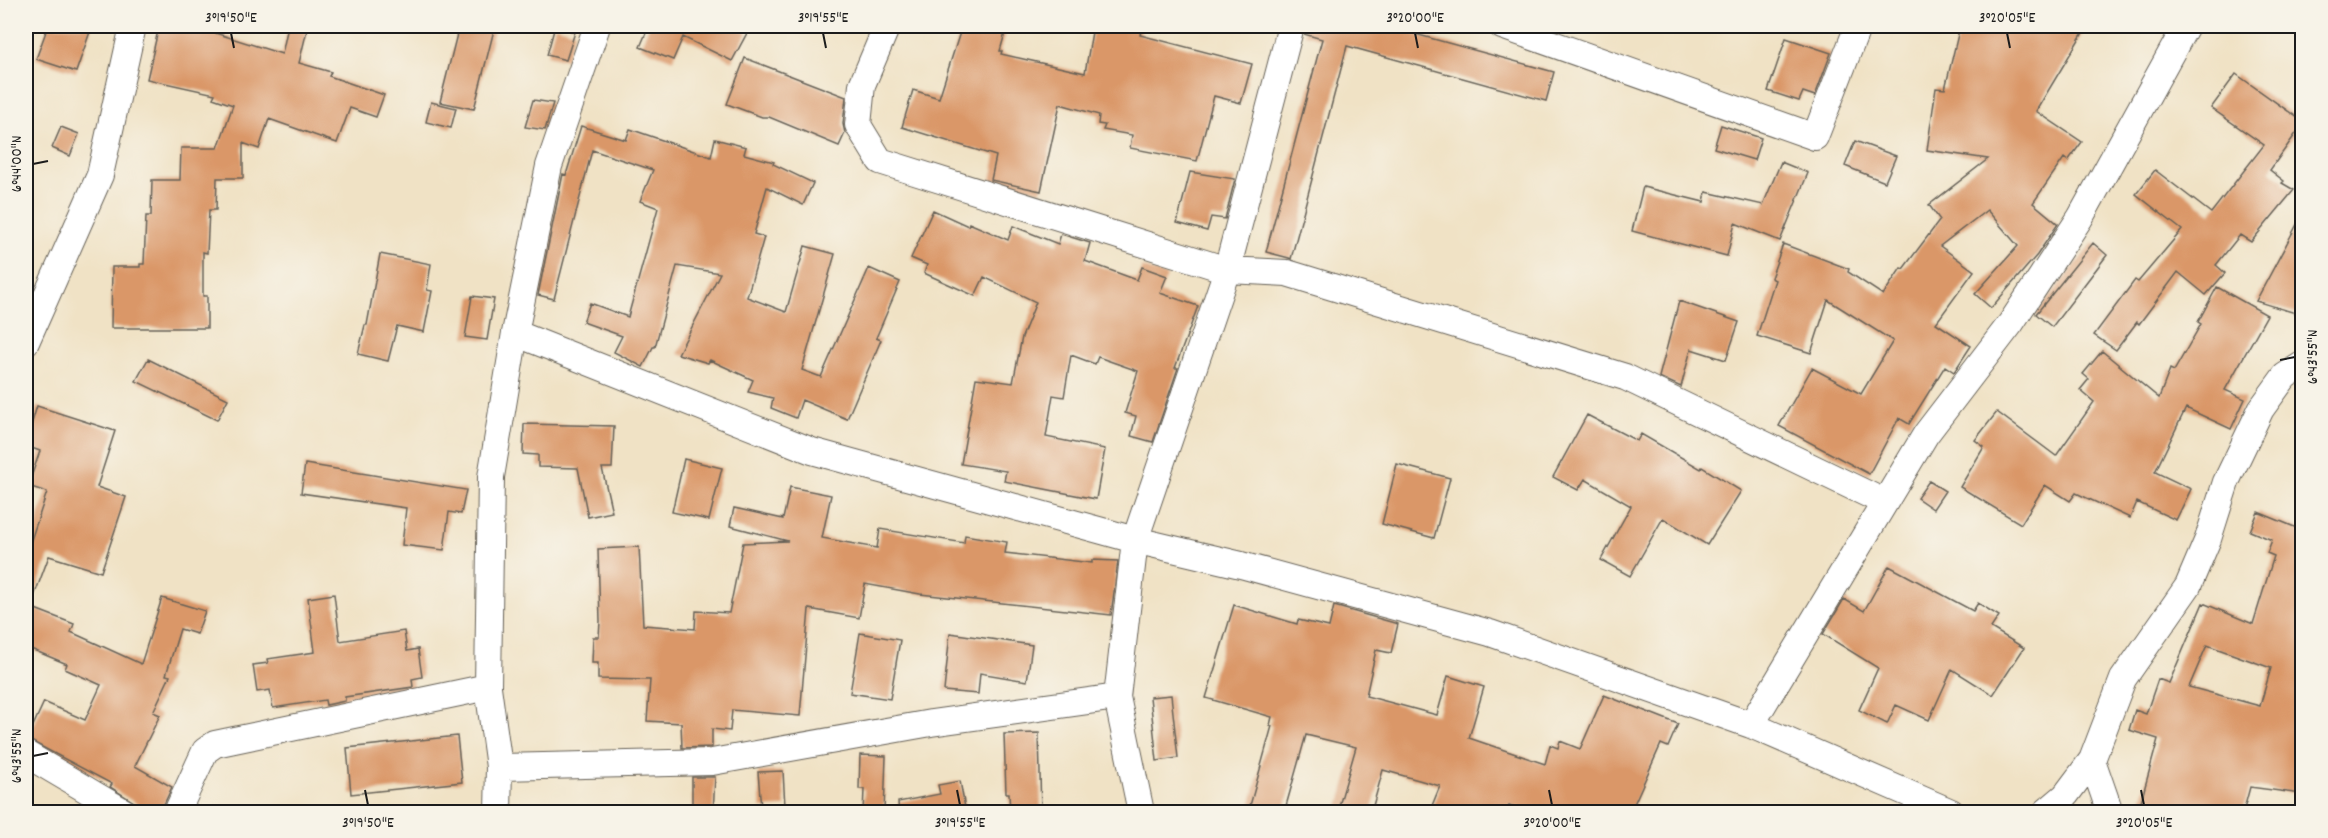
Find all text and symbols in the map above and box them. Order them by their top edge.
text: 3°19'50"E [205,8,257,30]
text: 3°19'55"E [798,8,848,30]
text: 3°20'00"E [1386,8,1444,30]
text: 3°20'05"E [1979,8,2035,30]
text: 6°44'00"N [7,136,29,192]
text: 6°43'55"N [2303,330,2325,384]
text: 6°43'55"N [7,729,29,783]
text: 3°19'50"E [342,813,394,835]
text: 3°19'55"E [935,813,985,835]
text: 3°20'00"E [1523,813,1581,835]
text: 3°20'05"E [2116,813,2172,835]

